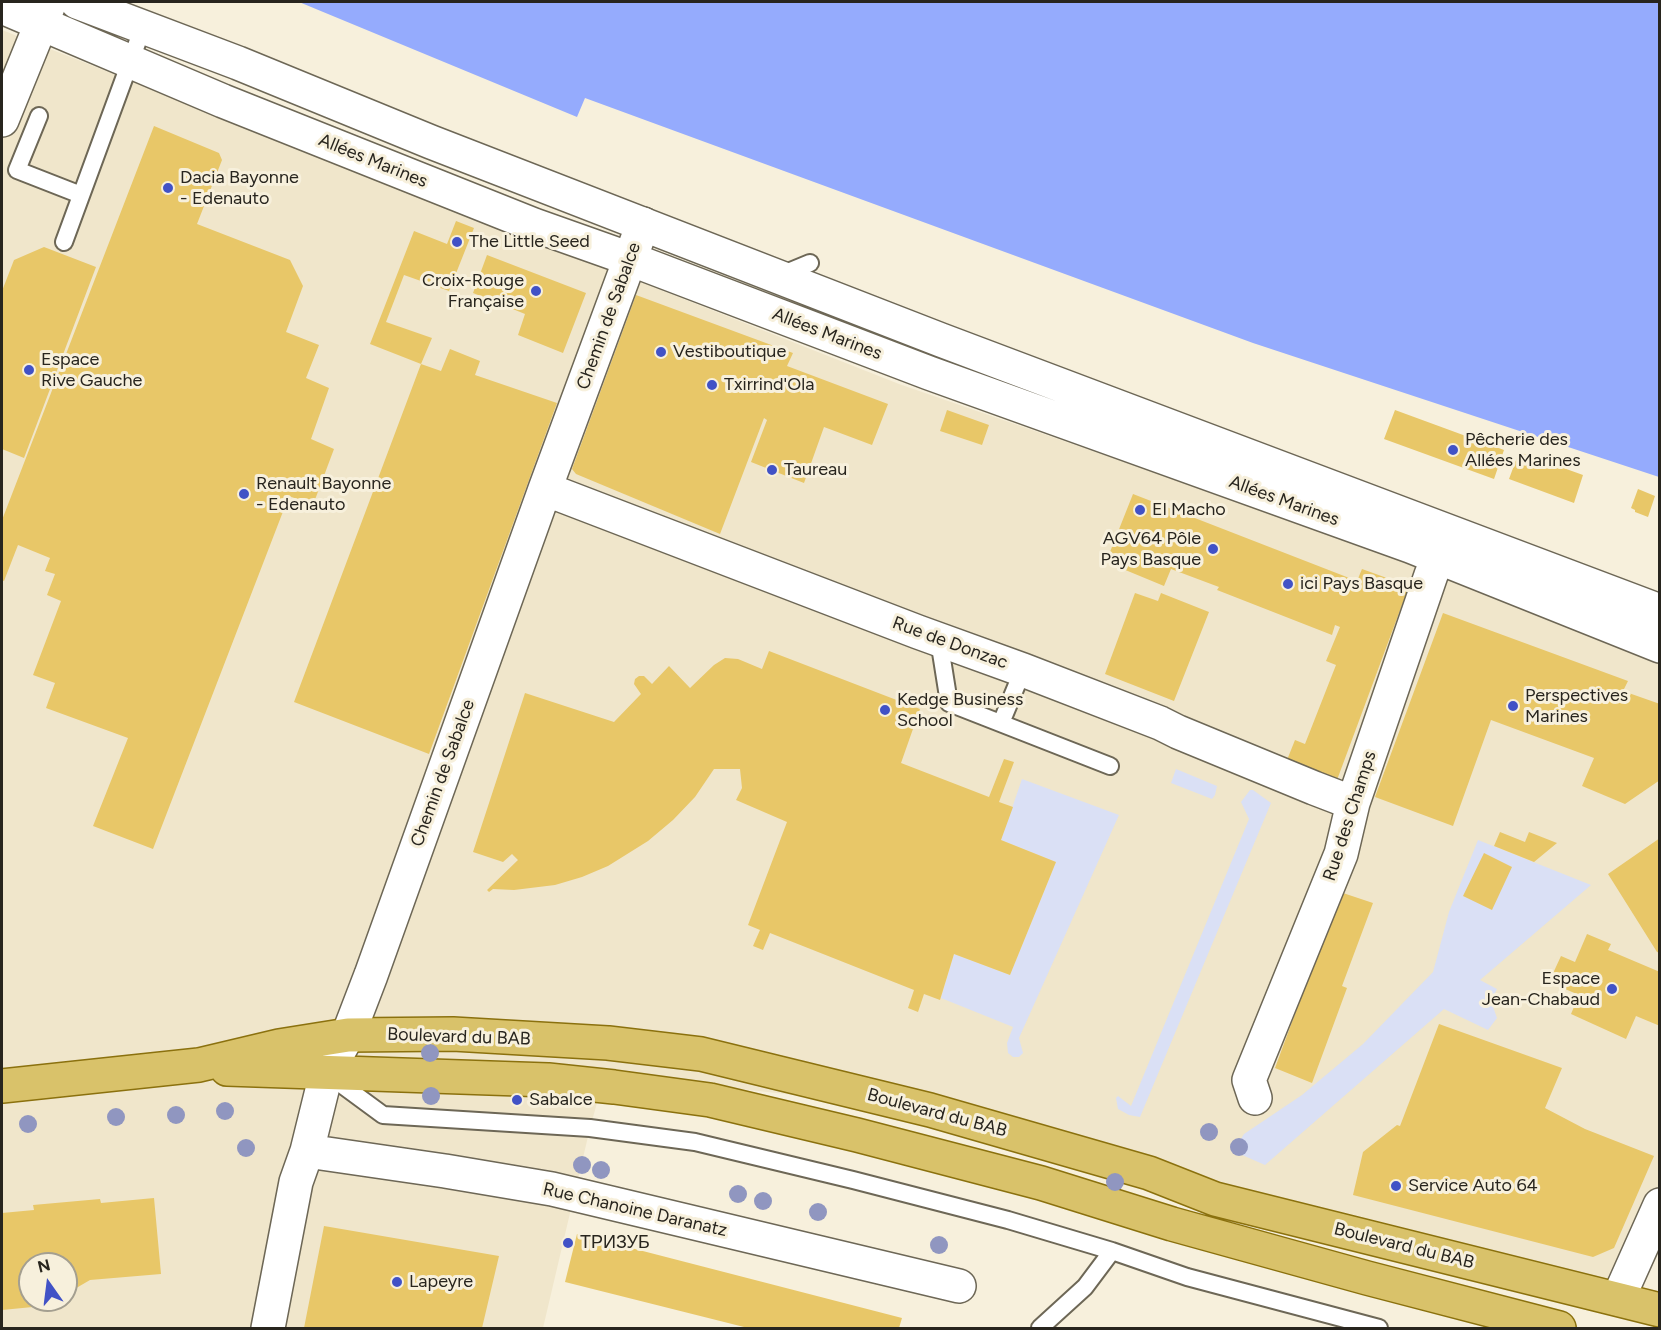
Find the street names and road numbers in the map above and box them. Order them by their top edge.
street label: Allées Marines [315,129,431,193]
street label: Chemin de Sabalce [572,239,646,393]
street label: Allées Marines [769,303,885,365]
street label: Allées Marines [1226,471,1342,531]
street label: Rue de Donzac [889,612,1011,674]
street label: Chemin de Sabalce [406,696,480,850]
street label: Rue des Champs [1319,748,1381,884]
street label: Boulevard du BAB [387,1024,531,1050]
street label: Boulevard du BAB [865,1084,1009,1142]
street label: Rue Chanoine Daranatz [541,1178,729,1242]
street label: Boulevard du BAB [1332,1218,1476,1274]

